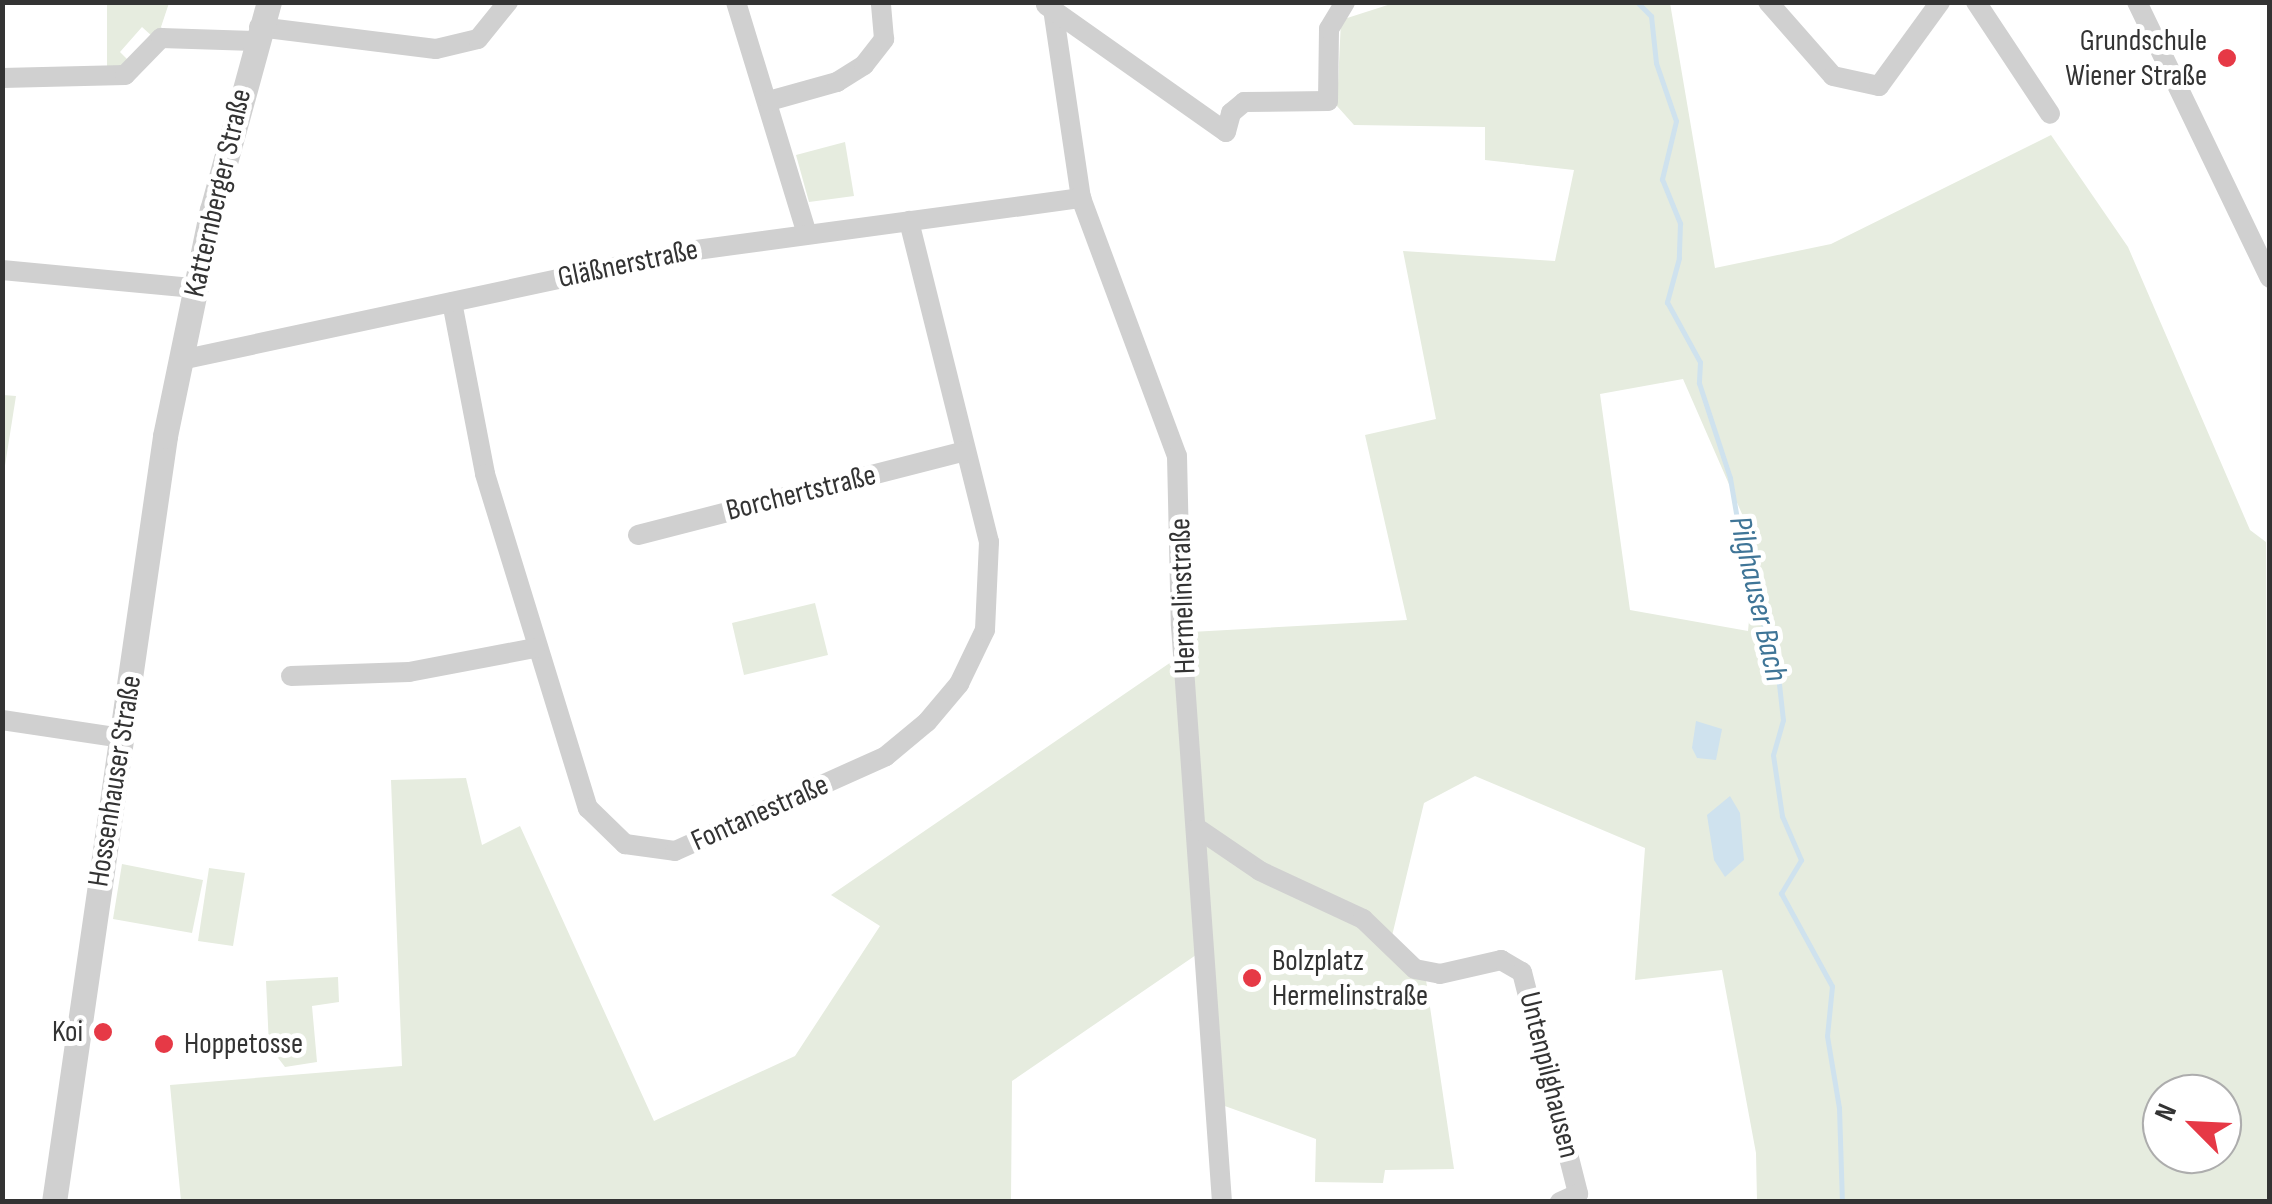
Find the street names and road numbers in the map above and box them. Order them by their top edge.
street label: Katternberger Straße [177,85,259,301]
street label: Gläßnerstraße [555,232,701,296]
street label: Borchertstraße [722,457,880,529]
street label: Hermelinstraße [1162,517,1204,675]
street label: Hossenhauser Straße [81,673,149,889]
street label: Fontanestraße [686,767,834,859]
street label: Untenpilghausen [1511,988,1587,1162]

